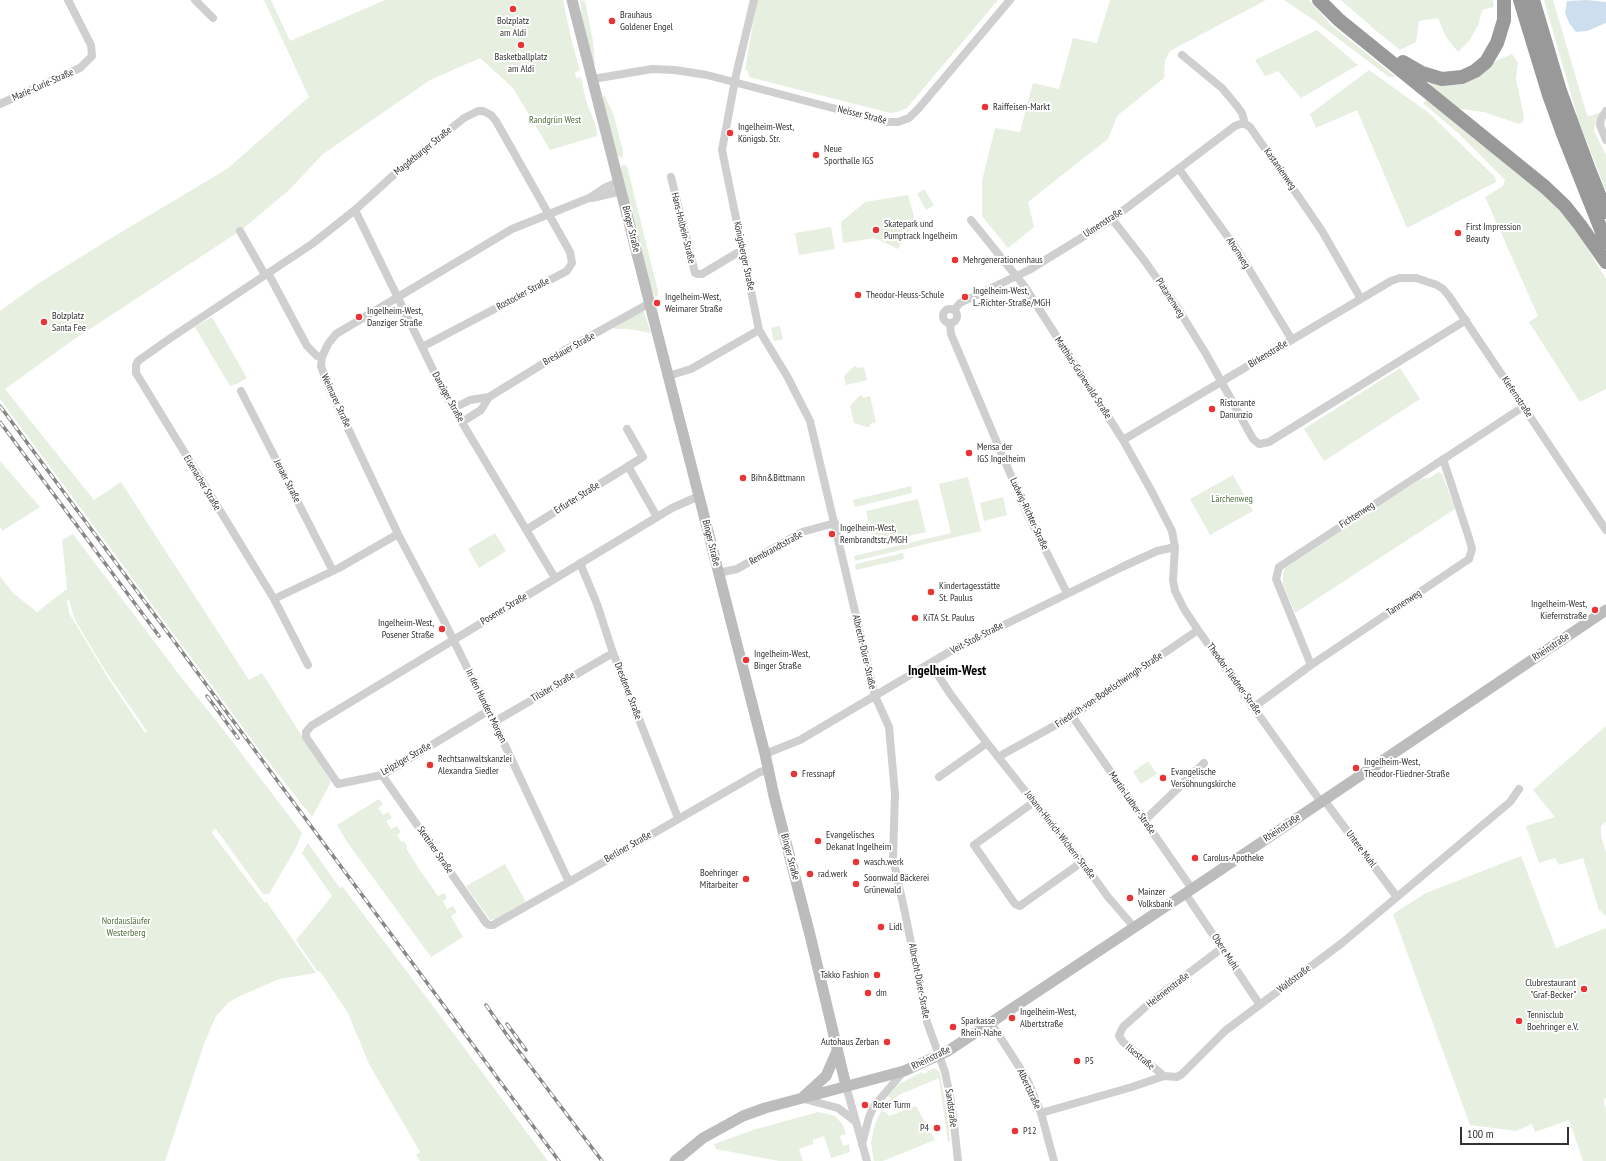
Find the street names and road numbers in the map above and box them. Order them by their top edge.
street label: Marie-Curie-Straße [10,66,76,104]
street label: Neisser Straße [836,103,888,127]
street label: Magdeburger Straße [392,124,454,178]
street label: Kastanienweg [1261,146,1299,192]
street label: Hans-Holbein-Straße [668,191,698,265]
street label: Binger Straße [619,205,643,253]
street label: Ulmenstraße [1081,206,1125,240]
street label: Königsberger Straße [731,220,757,292]
street label: Ahornweg [1224,235,1252,271]
street label: Rostocker Straße [494,275,552,313]
street label: Platanenweg [1153,276,1187,320]
street label: Breslauer Straße [541,330,597,368]
street label: Matthias-Grünewald-Straße [1052,335,1114,421]
street label: Birkenstraße [1246,338,1290,370]
street label: Danziger Straße [429,370,467,424]
street label: Weimarer Straße [318,372,354,430]
street label: Kiefernstraße [1499,374,1535,420]
street label: Eisenacher Straße [181,453,223,513]
street label: Jenaer Straße [271,457,303,505]
street label: Ludwig-Richter-Straße [1007,476,1051,552]
street label: Erfurter Straße [552,479,602,517]
street label: Fichtenweg [1337,499,1377,531]
street label: Binger Straße [699,519,723,567]
street label: Rembrandtstraße [747,528,805,568]
street label: Tannenweg [1384,587,1424,619]
street label: Posener Straße [479,590,529,628]
street label: Albrecht-Dürer-Straße [850,613,878,691]
street label: Veit-Stoß-Straße [949,620,1005,656]
street label: Rheinstraße [1530,630,1572,664]
street label: Theodor-Fliedner-Straße [1204,641,1264,717]
street label: Friedrich-von-Bodelschwingh-Straße [1053,650,1165,730]
street label: Dresdener Straße [612,661,644,721]
street label: In den Hundert Morgen [463,667,509,745]
street label: Tilsiter Straße [529,669,577,705]
street label: Leipziger Straße [379,740,433,778]
street label: Martin-Luther-Straße [1106,769,1158,837]
street label: Johann-Hinrich-Wichern-Straße [1022,789,1098,881]
street label: Rheinstraße [1261,811,1303,845]
street label: Stettiner Straße [414,824,456,876]
street label: Untere Muhl [1343,828,1379,870]
street label: Berliner Straße [602,829,654,865]
street label: Binger Straße [778,833,802,881]
street label: Obere Muhl [1209,932,1241,972]
street label: Albrecht-Dürer-Straße [906,942,932,1020]
street label: Waldstraße [1275,962,1313,996]
street label: Helenenstraße [1144,970,1192,1010]
street label: Ilsestraße [1123,1041,1157,1073]
street label: Rheinstraße [910,1043,952,1073]
street label: Albertstraße [1014,1067,1044,1111]
street label: Sandstraße [942,1088,960,1128]

